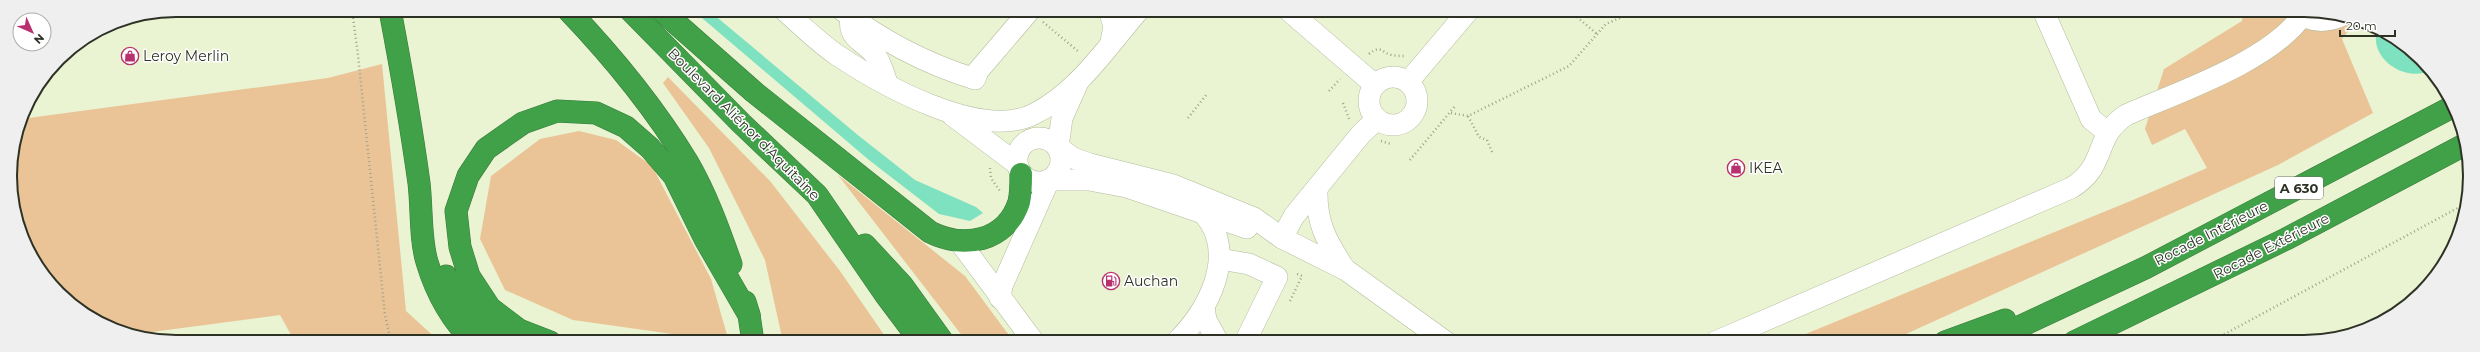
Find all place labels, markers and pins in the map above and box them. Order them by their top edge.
shop icon: Leroy Merlin [120,46,140,66]
place label: Leroy Merlin [143,47,229,65]
shop icon: IKEA [1726,158,1746,178]
place label: IKEA [1749,159,1784,177]
fuel station icon: Auchan [1101,271,1121,291]
place label: Auchan [1124,272,1178,290]

